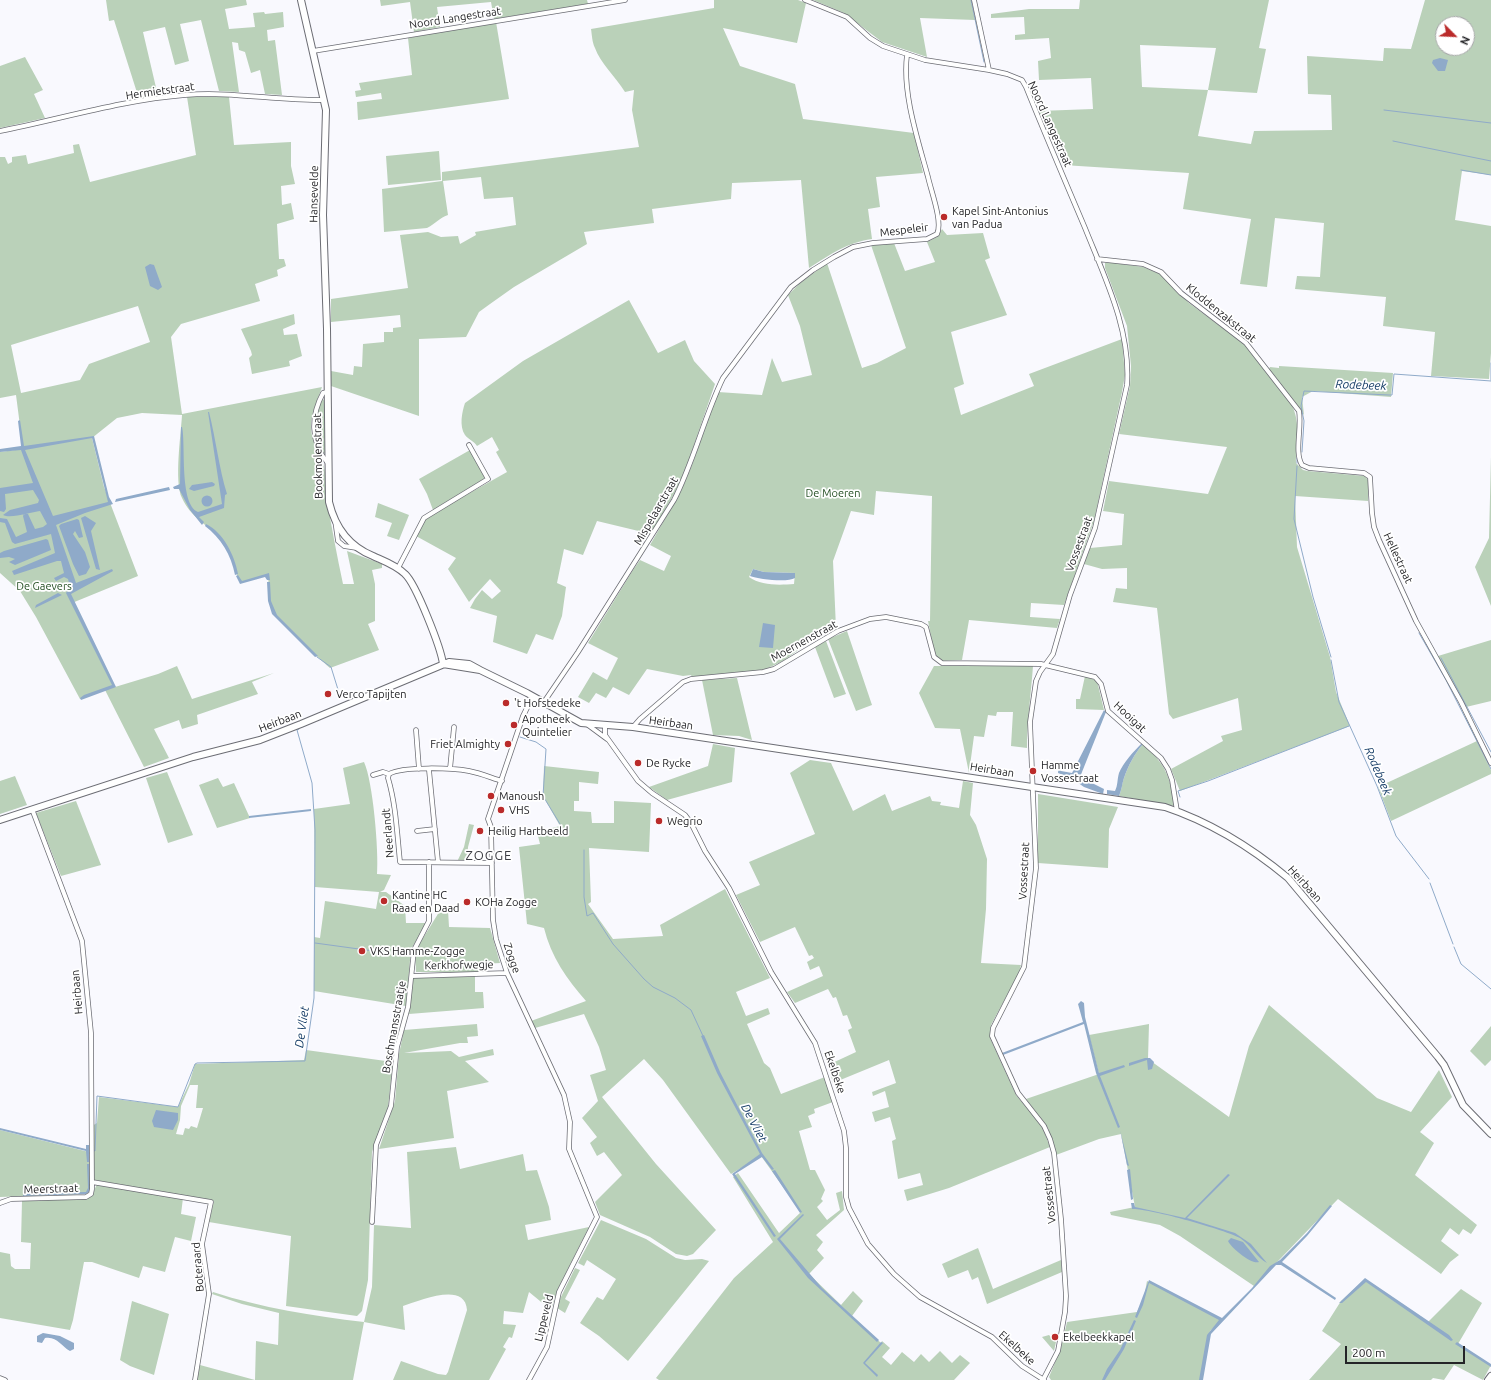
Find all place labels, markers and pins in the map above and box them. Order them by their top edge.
place label: Kapel Sint-Antonius van Padua [952,204,1048,230]
marker: Kapel Sint-Antonius van Padua [939,212,949,222]
place label: Verco Tapijten [336,687,407,701]
marker: Verco Tapijten [323,689,333,699]
place label: 't Hofstedeke [514,696,581,710]
marker: 't Hofstedeke [501,698,511,708]
place label: Apotheek Quintelier [522,712,572,738]
marker: Apotheek Quintelier [509,720,519,730]
place label: Friet Almighty [430,737,500,751]
marker: Friet Almighty [503,739,513,749]
place label: De Rycke [646,756,691,770]
marker: De Rycke [633,758,643,768]
place label: Hamme Vossestraat [1041,758,1099,784]
marker: Hamme Vossestraat [1028,766,1038,776]
place label: Manoush [499,789,544,803]
marker: Manoush [486,791,496,801]
place label: VHS [509,803,529,817]
marker: VHS [496,805,506,815]
place label: Wegrio [667,814,703,828]
marker: Wegrio [654,816,664,826]
place label: Heilig Hartbeeld [488,824,569,838]
marker: Heilig Hartbeeld [475,826,485,836]
place label: Kantine HC Raad en Daad [392,888,459,914]
place label: KOHa Zogge [475,895,537,909]
marker: Kantine HC Raad en Daad [379,896,389,906]
marker: KOHa Zogge [462,897,472,907]
place label: VKS Hamme-Zogge [370,944,465,958]
marker: VKS Hamme-Zogge [357,946,367,956]
place label: Ekelbeekkapel [1063,1330,1134,1344]
marker: Ekelbeekkapel [1050,1332,1060,1342]

